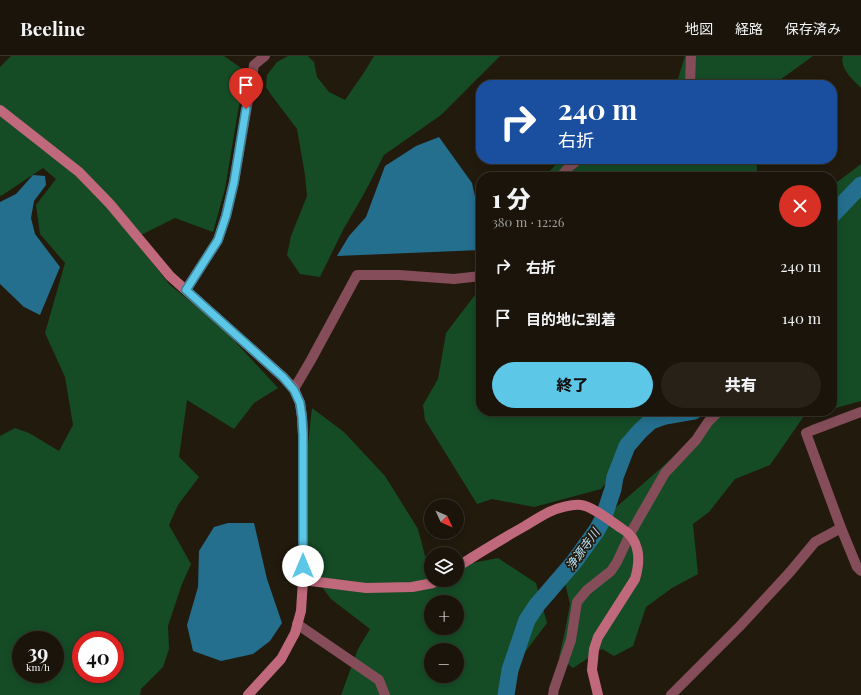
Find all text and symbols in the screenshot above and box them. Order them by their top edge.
text: Beeline [20,15,85,41]
text: 地図 [685,19,713,38]
text: 経路 [735,19,763,38]
text: 保存済み [785,19,841,38]
pin [229,68,263,109]
icon: arrive [235,74,257,96]
text: 240 m [558,90,637,127]
icon: right [492,96,544,148]
text: 右折 [558,128,594,152]
text: 1 分 [492,182,531,214]
button: close [779,185,821,227]
text: 380 m · 12:26 [492,213,565,230]
icon: right [492,255,514,277]
text: 240 m [780,256,821,276]
text: 右折 [526,257,556,277]
icon: arrive [492,307,514,329]
text: 140 m [782,308,821,328]
text: 目的地に到着 [526,309,616,329]
button: 終了 [492,362,653,408]
button: 共有 [661,362,821,408]
north arrow [424,499,464,539]
map controls [424,499,464,683]
water label: 浄源寺川 [561,523,604,573]
position arrow [282,545,324,587]
button: layers [424,547,464,587]
button: + [424,595,464,635]
speed limit sign: 40 [72,631,124,683]
text: 39 [28,638,48,665]
button: − [424,643,464,683]
text: km/h [26,660,50,674]

